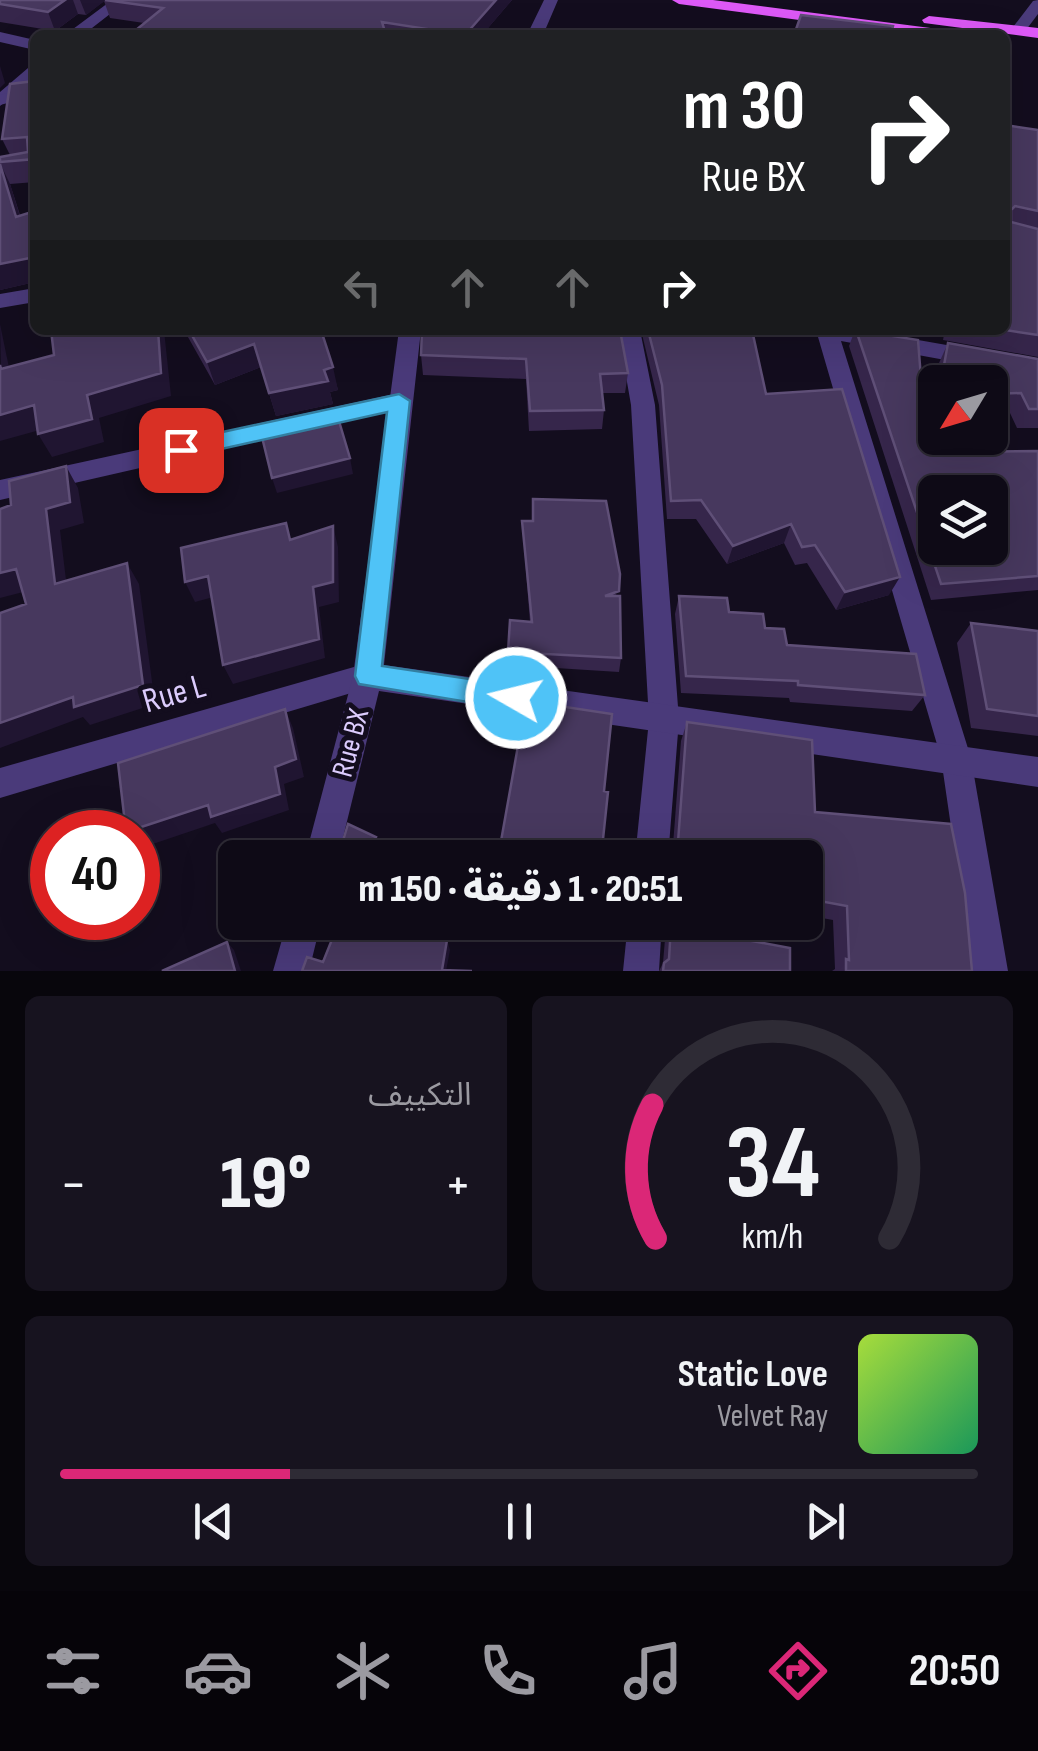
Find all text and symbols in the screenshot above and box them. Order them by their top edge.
text: 30 m [683,65,805,149]
icon: right [840,70,970,200]
text: Rue BX [701,150,805,205]
icon: left [335,260,390,315]
icon: ahead [440,260,495,315]
icon: ahead [545,260,600,315]
icon: right [650,260,705,315]
north arrow [918,365,1008,455]
map controls [918,365,1008,565]
pin [139,408,224,493]
icon: arrive [154,423,209,478]
button: layers [918,475,1008,565]
position arrow [464,646,568,750]
street label: Rue L [138,665,210,723]
street label: Rue BX [325,705,377,781]
speed limit sign: 40 [30,810,160,940]
text: 20:51 · 1 دقيقة · 150 m [359,867,682,912]
text: التكييف [368,1076,472,1115]
text: 34 [725,1102,820,1227]
text: 19° [220,1139,311,1230]
text: − [60,1152,87,1219]
text: + [445,1152,471,1219]
text: km/h [741,1216,803,1259]
text: Static Love [678,1352,828,1397]
text: Velvet Ray [717,1397,828,1436]
icon: previous [186,1494,241,1549]
icon: pause [492,1494,547,1549]
icon: next [798,1494,853,1549]
icon: filters [38,1636,108,1706]
icon: car [183,1636,253,1706]
icon: climate [328,1636,398,1706]
icon: phone [473,1636,543,1706]
icon: music [618,1636,688,1706]
icon: directions [763,1636,833,1706]
text: 20:50 [909,1644,1000,1699]

